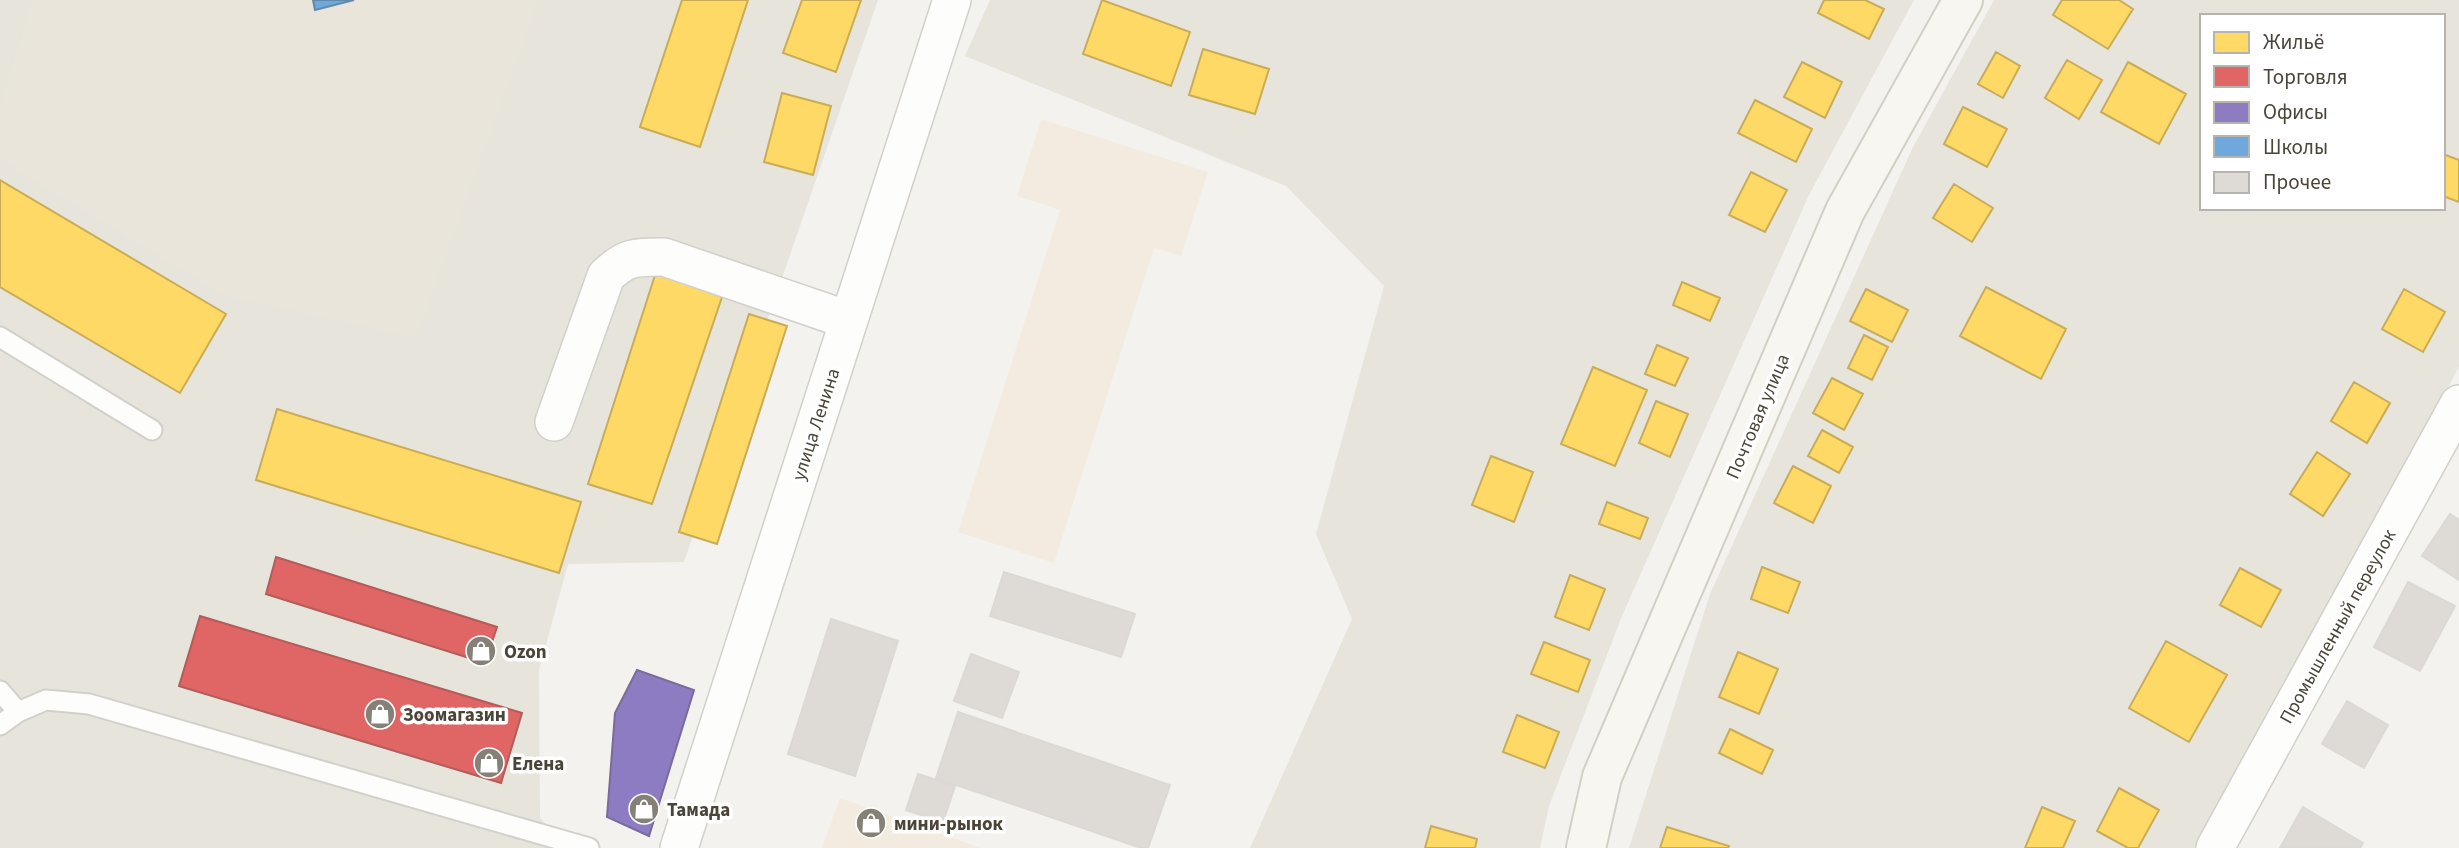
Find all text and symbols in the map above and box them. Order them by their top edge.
legend [2200,14,2445,210]
text: Жильё [2263,27,2324,57]
text: Торговля [2263,62,2348,92]
text: Офисы [2263,97,2328,127]
text: Школы [2263,132,2328,162]
text: Прочее [2263,167,2331,197]
street label: Почтовая улица [1720,350,1797,483]
street label: улица Ленина [786,365,847,484]
street label: Промышленный переулок [2273,524,2403,729]
shop icon: Ozon [464,634,498,668]
place label: Ozon [504,639,547,666]
shop icon: Зоомагазин [363,697,397,731]
place label: Зоомагазин [403,702,506,729]
shop icon: Елена [472,746,506,780]
place label: Елена [512,751,564,778]
shop icon: Тамада [627,792,661,826]
place label: Тамада [667,797,730,824]
shop icon: мини-рынок [854,806,888,840]
place label: мини-рынок [894,811,1004,838]

